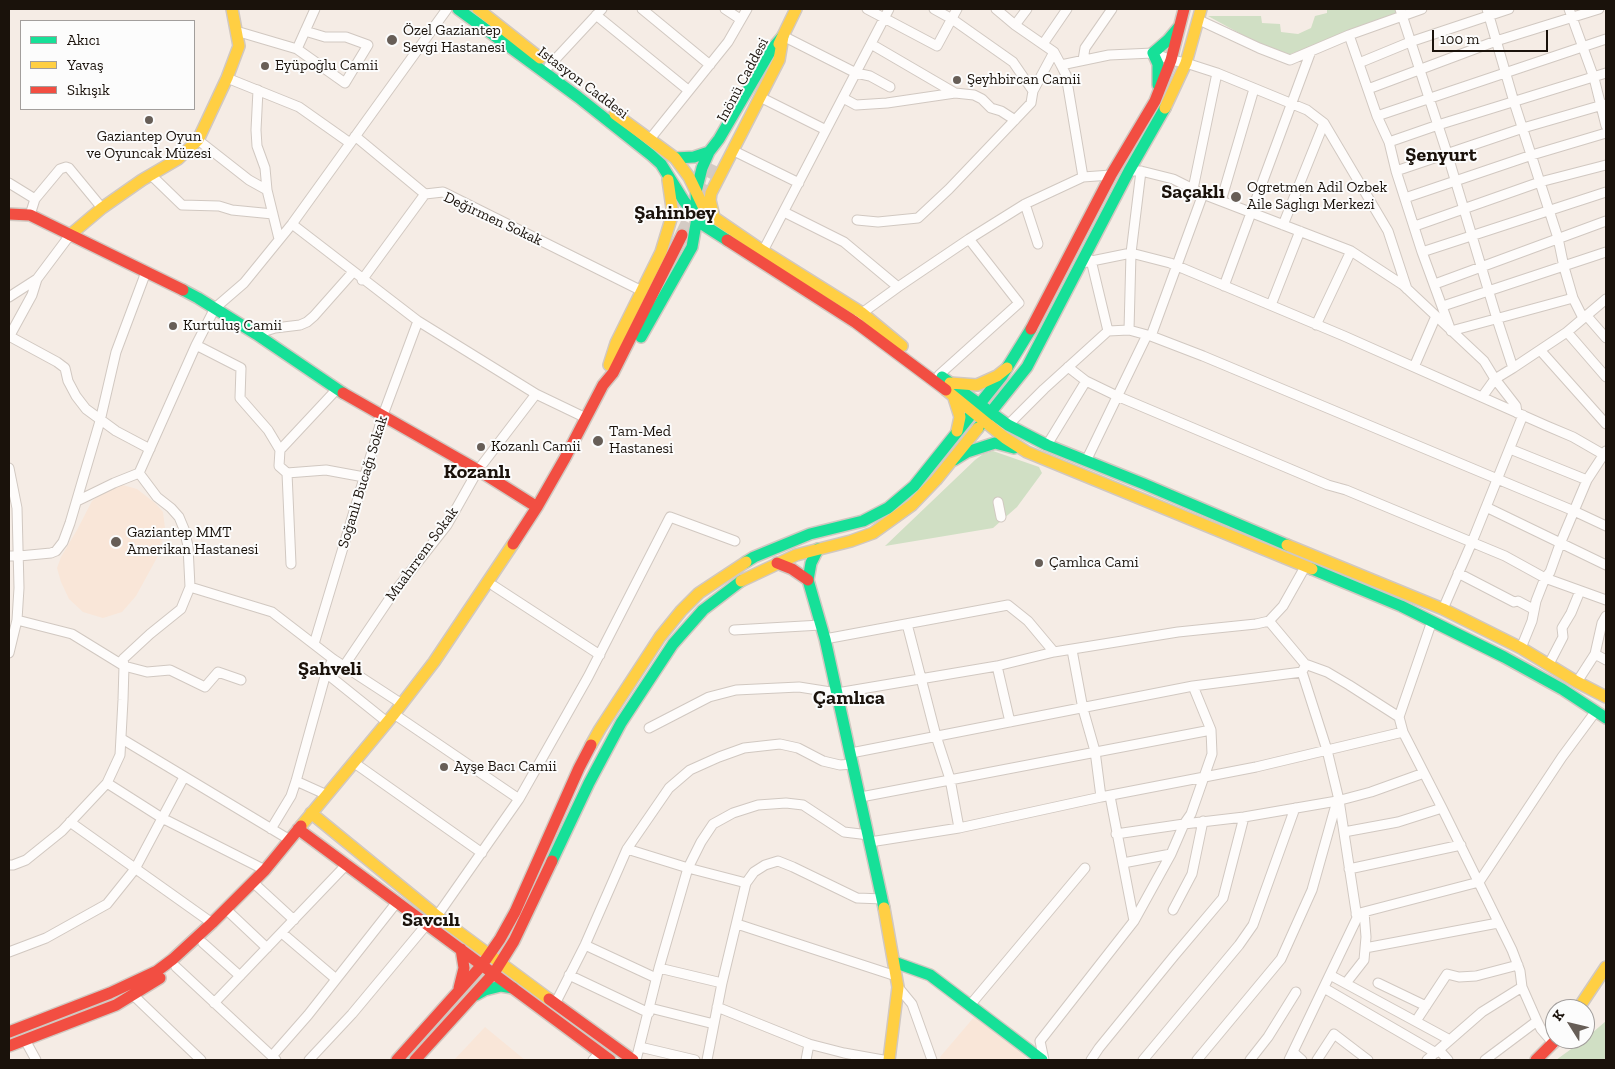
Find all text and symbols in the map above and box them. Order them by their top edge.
legend [20,20,195,110]
scale bar [1435,20,1551,52]
place label: Özel Gaziantep Sevgi Hastanesi [403,22,505,57]
text: 100 m [1440,30,1479,48]
text: Akıcı [67,31,100,49]
marker: Özel Gaziantep Sevgi Hastanesi [385,33,399,47]
street label: Inönü Caddesi [713,35,773,125]
street label: Istasyon Caddesi [534,43,632,123]
text: Yavaş [67,56,104,74]
place label: Eyüpoğlu Camii [275,57,378,75]
marker: Eyüpoğlu Camii [259,60,271,72]
place label: Şeyhbircan Camii [967,71,1081,89]
marker: Şeyhbircan Camii [951,74,963,86]
text: Sıkışık [67,81,110,99]
marker: Gaziantep Oyun ve Oyuncak Müzesi [143,114,155,126]
place label: Gaziantep Oyun ve Oyuncak Müzesi [87,128,211,163]
district label: Şenyurt [1405,143,1477,167]
place label: Ogretmen Adil Ozbek Aile Saglıgı Merkezi [1247,179,1387,214]
district label: Saçaklı [1161,180,1225,204]
street label: Değirmen Sokak [441,188,545,250]
marker: Ogretmen Adil Ozbek Aile Saglıgı Merkezi [1229,190,1243,204]
district label: Şahinbey [634,201,716,225]
place label: Kurtuluş Camii [183,317,282,335]
marker: Kurtuluş Camii [167,320,179,332]
street label: Soğanlı Bucağı Sokak [334,414,392,550]
place label: Tam-Med Hastanesi [609,423,673,458]
marker: Tam-Med Hastanesi [591,434,605,448]
place label: Kozanlı Camii [491,438,581,456]
marker: Kozanlı Camii [475,441,487,453]
district label: Kozanlı [444,460,510,484]
street label: Muahrrem Sokak [382,504,462,604]
place label: Gaziantep MMT Amerikan Hastanesi [127,524,258,559]
marker: Gaziantep MMT Amerikan Hastanesi [109,535,123,549]
place label: Çamlıca Cami [1049,554,1139,572]
marker: Çamlıca Cami [1033,557,1045,569]
district label: Şahveli [298,657,362,681]
district label: Çamlıca [813,686,885,710]
place label: Ayşe Bacı Camii [454,758,557,776]
marker: Ayşe Bacı Camii [438,761,450,773]
district label: Savcılı [402,908,460,932]
north arrow [1545,999,1595,1049]
text: K [1549,1007,1568,1024]

